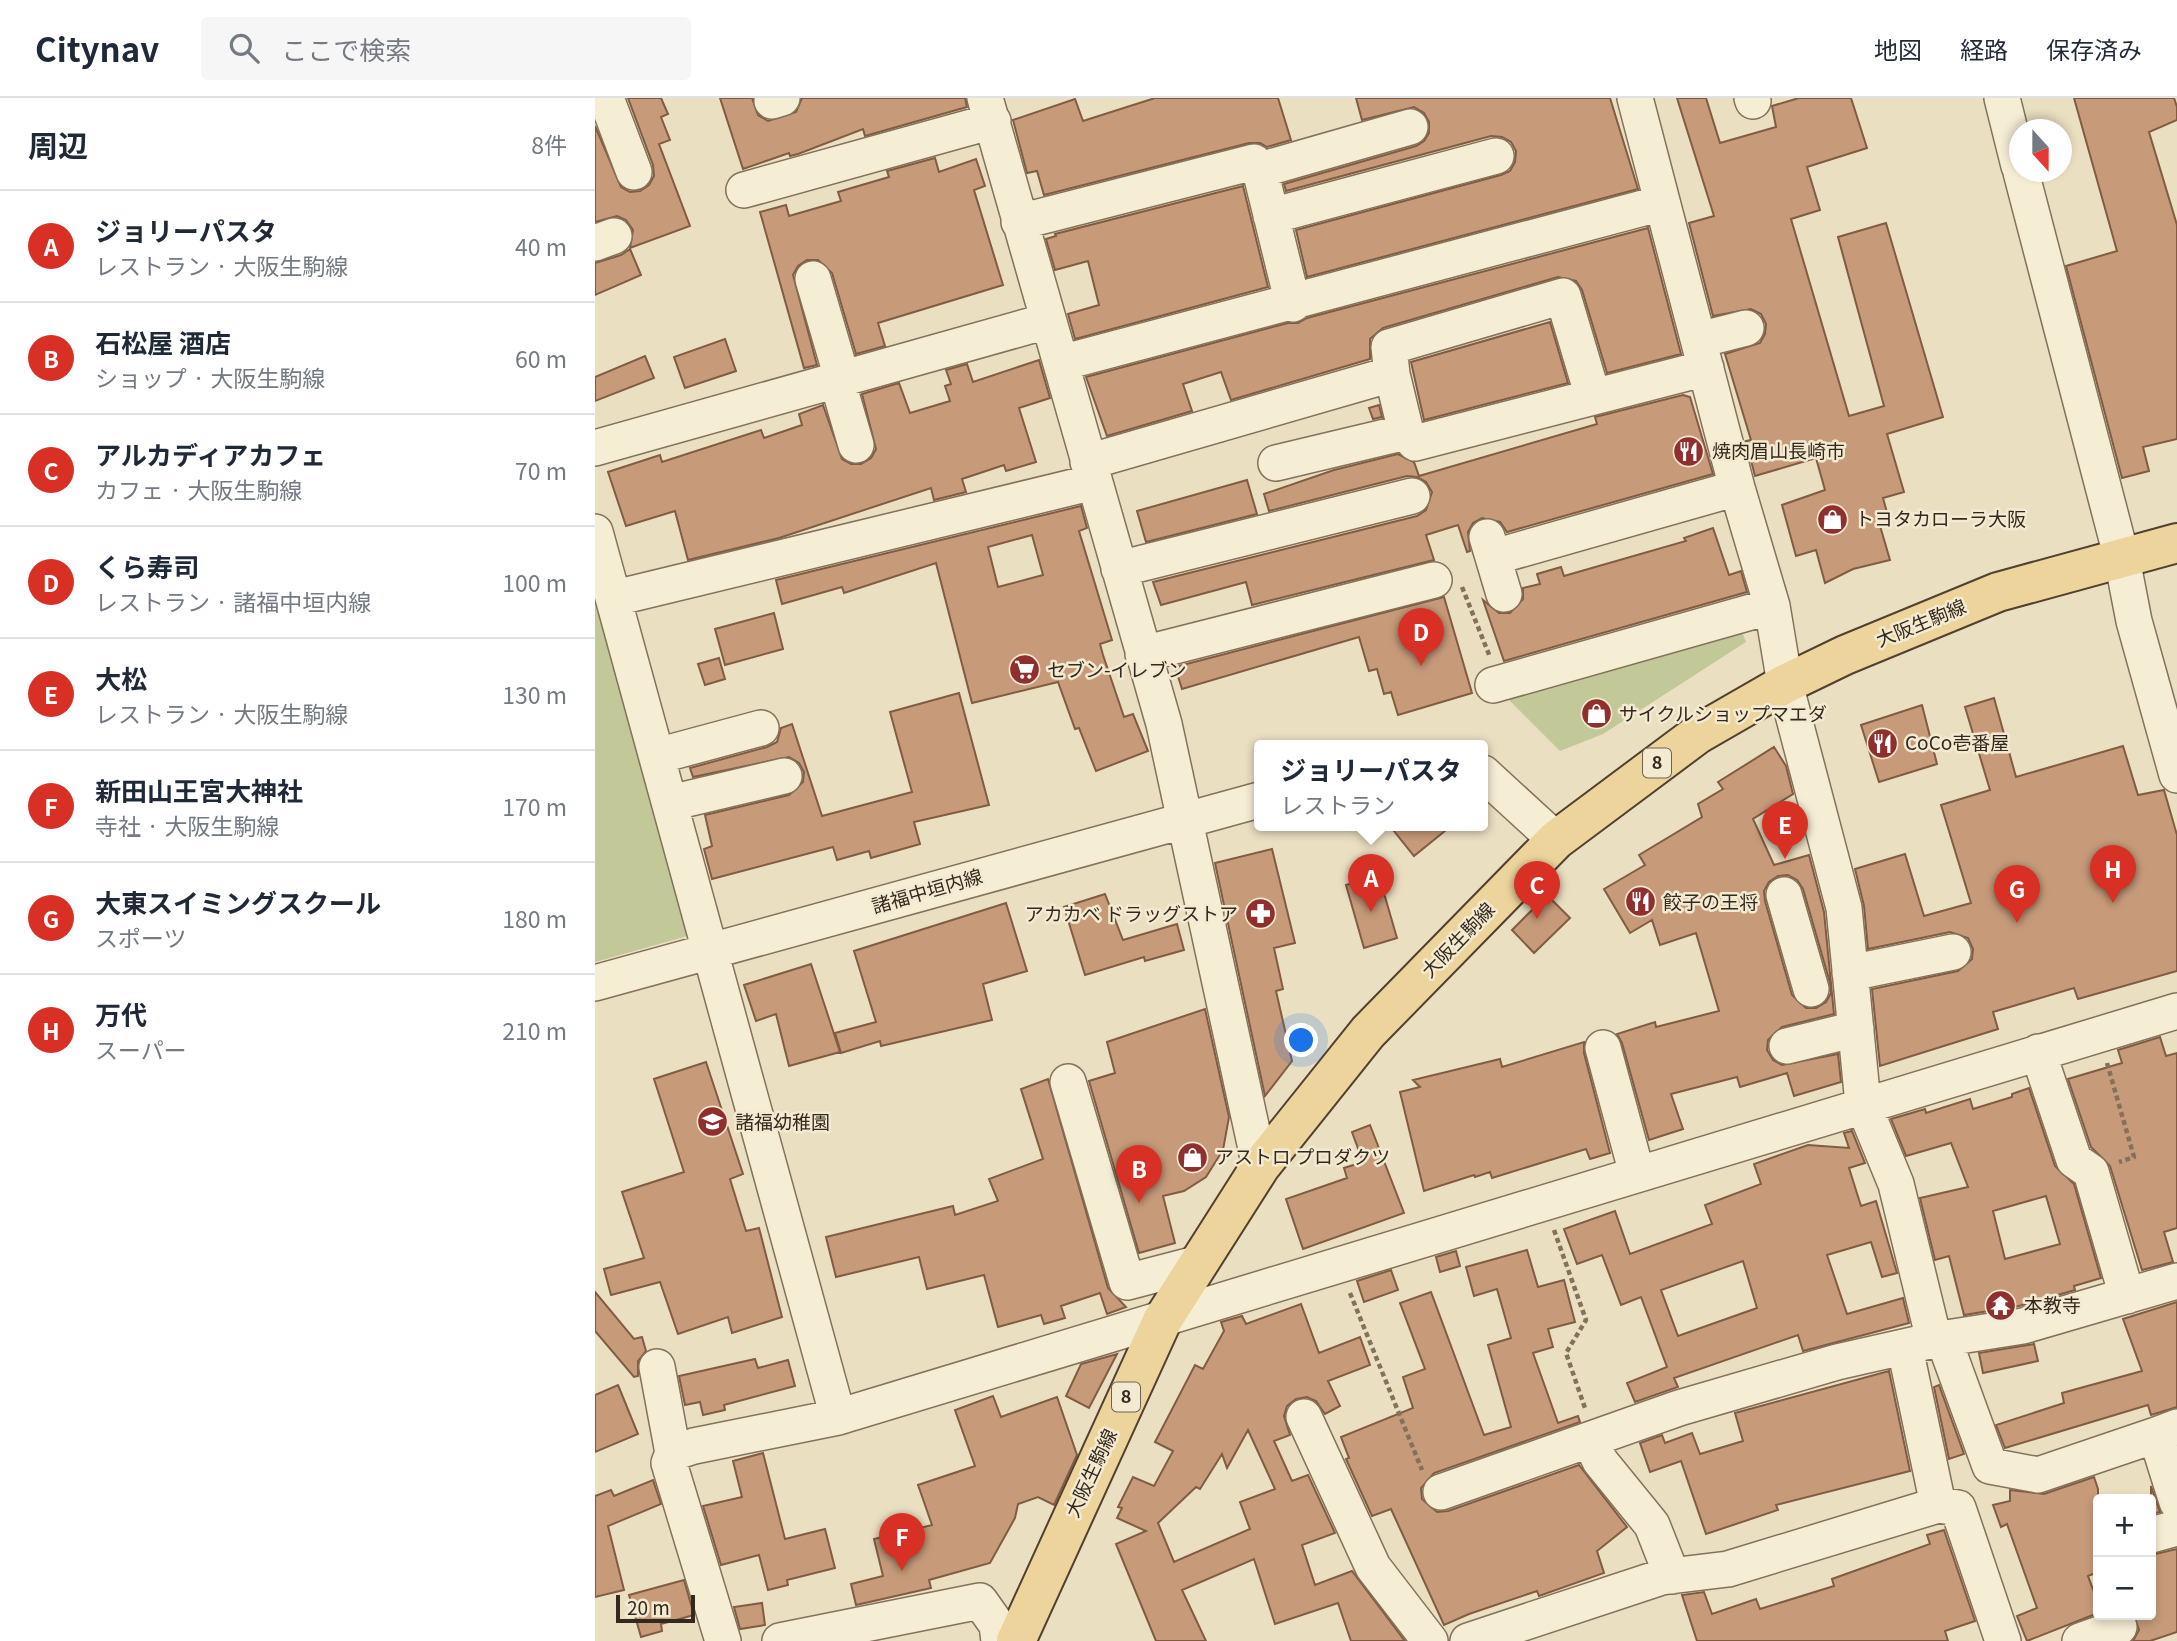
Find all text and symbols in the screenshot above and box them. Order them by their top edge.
search box [201,17,691,80]
text: Citynav [35,24,159,72]
icon: search [225,29,263,67]
text: ここで検索 [281,30,411,67]
text: 地図 [1874,31,1922,66]
text: 経路 [1960,31,2008,66]
text: 保存済み [2046,31,2142,66]
north arrow [2009,119,2072,182]
text: 周辺 [28,122,88,166]
text: 8件 [531,127,567,161]
text: ジョリーパスタ [95,211,277,248]
text: A [44,229,58,263]
text: 40 m [515,229,567,263]
text: レストラン · 大阪生駒線 [95,248,348,282]
text: 石松屋 酒店 [95,323,231,360]
text: B [43,341,59,375]
text: 60 m [515,341,567,375]
text: ショップ · 大阪生駒線 [95,360,325,394]
restaurant icon: 焼肉眉山長崎市 [1672,434,1706,468]
text: アルカディアカフェ [95,435,326,472]
place label: 焼肉眉山長崎市 [1712,436,1845,463]
text: C [43,453,59,487]
text: 70 m [515,453,567,487]
text: カフェ · 大阪生駒線 [95,472,302,506]
shop icon: トヨタカローラ大阪 [1815,502,1849,536]
place label: トヨタカローラ大阪 [1855,504,2026,531]
text: くら寿司 [95,547,199,584]
text: D [43,565,59,599]
text: 100 m [502,565,567,599]
text: レストラン · 諸福中垣内線 [95,584,371,618]
street label: 大阪生駒線 [1871,591,1970,652]
pin: D [1398,608,1444,666]
supermarket icon: セブン-イレブン [1007,653,1041,687]
place label: セブン-イレブン [1047,655,1187,682]
text: 大松 [95,659,147,696]
text: E [44,677,58,711]
text: 130 m [502,677,567,711]
text: レストラン · 大阪生駒線 [95,696,348,730]
shop icon: サイクルショップマエダ [1579,697,1613,731]
place label: サイクルショップマエダ [1619,699,1827,726]
restaurant icon: CoCo壱番屋 [1865,726,1899,760]
place label: CoCo壱番屋 [1905,728,2009,755]
popup [1254,740,1488,831]
road number: 8 [1643,748,1671,778]
text: ジョリーパスタ [1280,750,1462,787]
text: 新田山王宮大神社 [95,771,303,808]
text: レストラン [1280,787,1395,821]
text: F [44,789,58,823]
text: 170 m [502,789,567,823]
pin: E [1762,801,1808,859]
text: 寺社 · 大阪生駒線 [95,808,279,842]
pin: H [2090,845,2136,903]
pin: A [1348,854,1394,912]
street label: 諸福中垣内線 [868,861,985,918]
pin: C [1514,861,1560,919]
pin: G [1994,865,2040,923]
text: 大東スイミングスクール [95,883,381,920]
restaurant icon: 餃子の王将 [1623,885,1657,919]
place label: 餃子の王将 [1663,887,1758,914]
street label: 大阪生駒線 [1414,895,1500,983]
pharmacy icon: アカカベ ドラッグストア [1244,897,1278,931]
place label: アカカベ ドラッグストア [1025,899,1238,926]
text: G [43,901,59,935]
text: 180 m [502,901,567,935]
text: スポーツ [95,920,187,954]
text: 万代 [95,995,147,1032]
text: H [42,1013,60,1047]
text: 210 m [502,1013,567,1047]
your location [1284,1023,1318,1057]
text: スーパー [95,1032,187,1066]
school or university icon: 諸福幼稚園 [695,1105,729,1139]
place label: 諸福幼稚園 [735,1107,830,1134]
shop icon: アストロ プロダクツ [1175,1140,1209,1174]
place label: アストロ プロダクツ [1215,1142,1390,1169]
pin: B [1116,1145,1162,1203]
temple icon: 本教寺 [1984,1288,2018,1322]
place label: 本教寺 [2024,1290,2081,1317]
road number: 8 [1112,1382,1140,1412]
street label: 大阪生駒線 [1057,1424,1122,1521]
map controls [2093,1494,2156,1620]
button: + [2093,1494,2156,1557]
pin: F [879,1513,925,1571]
button: − [2093,1557,2156,1620]
scale bar [616,1592,695,1624]
text: 20 m [627,1593,670,1620]

